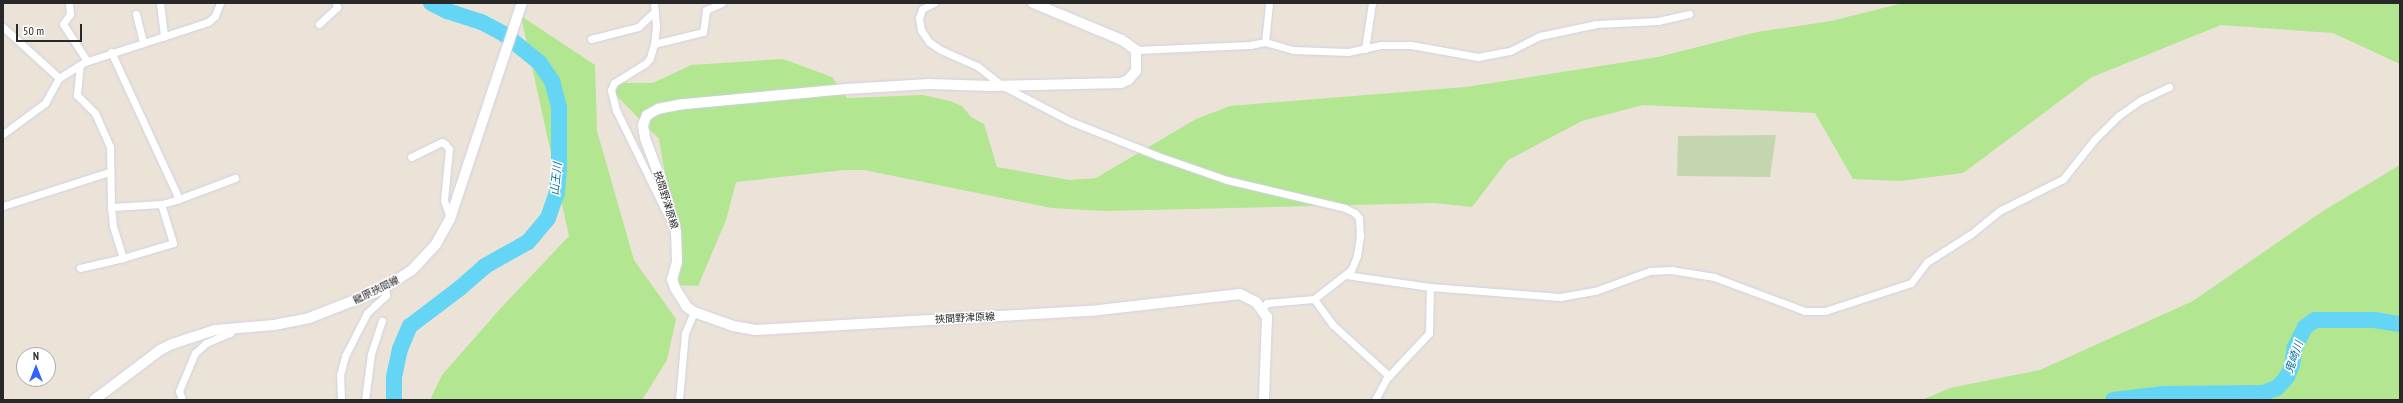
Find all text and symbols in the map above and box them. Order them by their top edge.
scale bar [18,16,84,42]
text: 50 m [23,23,44,38]
water label: 山王川 [548,162,564,196]
street label: 挾間野津原線 [651,170,681,230]
street label: 龍原挾間線 [351,274,401,306]
street label: 挾間野津原線 [935,310,995,326]
water label: 鬼崎川 [2282,339,2306,375]
north arrow [16,347,56,387]
text: N [33,349,39,363]

